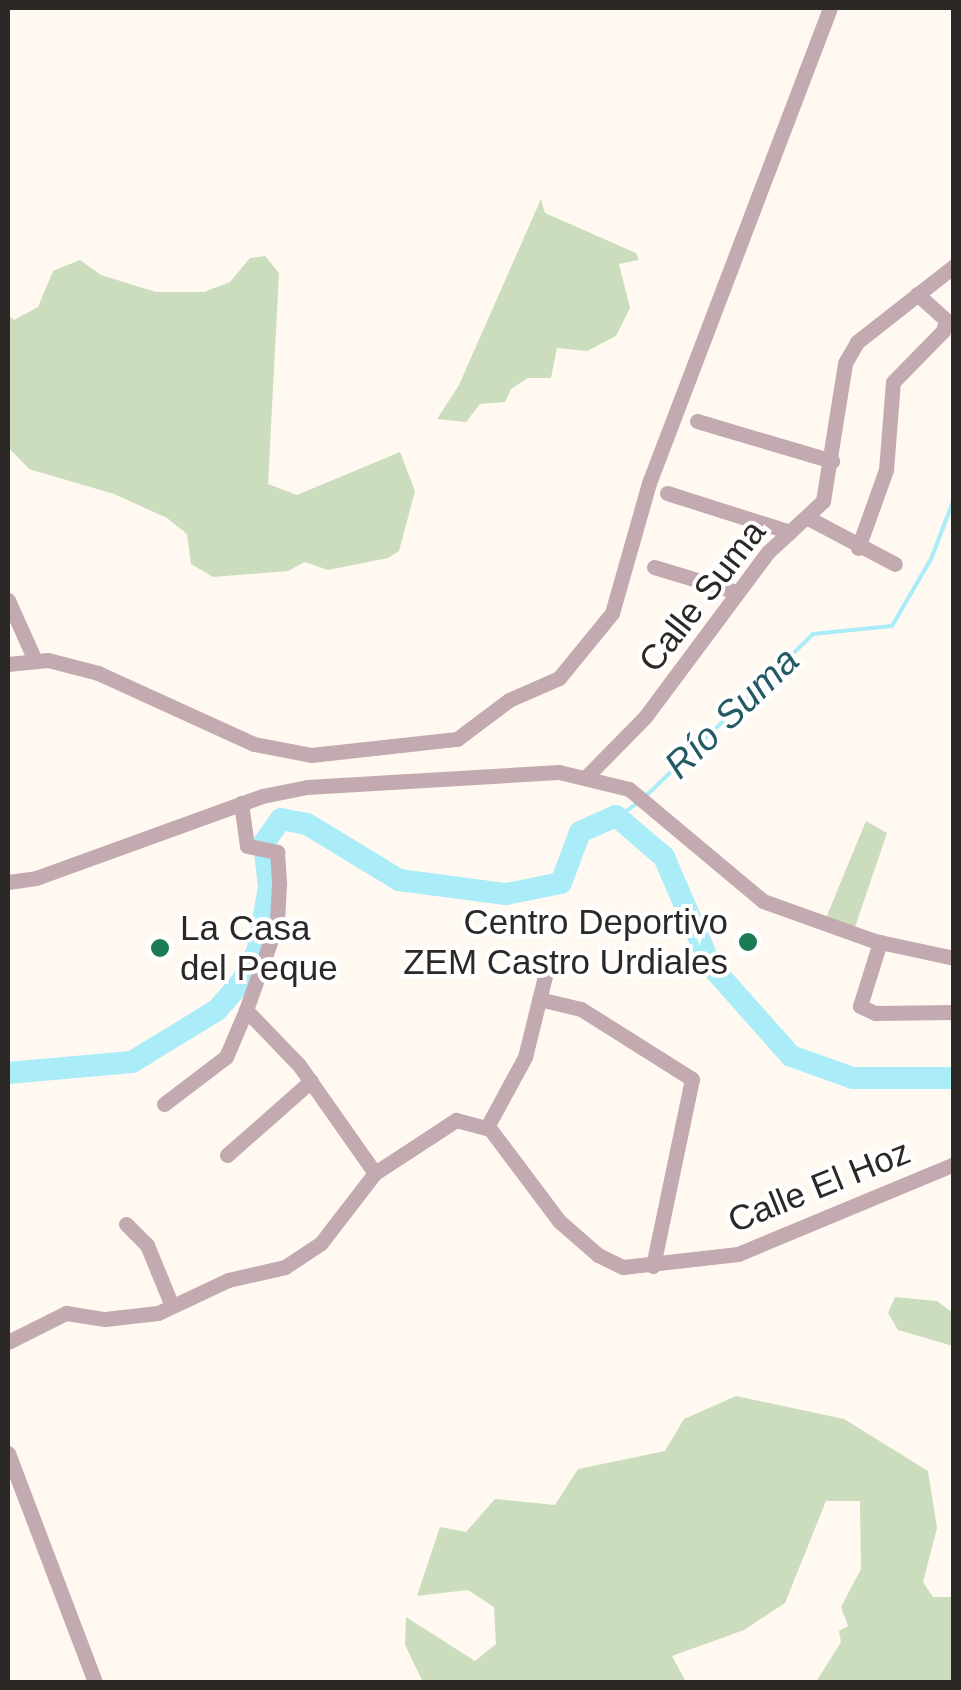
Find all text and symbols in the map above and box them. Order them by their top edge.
street label: Calle Suma [630,512,774,680]
water label: Río Suma [655,638,809,788]
place label: Centro Deportivo ZEM Castro Urdiales [403,901,728,983]
place label: La Casa del Peque [180,907,338,989]
marker: Centro Deportivo ZEM Castro Urdiales [737,931,759,953]
marker: La Casa del Peque [149,937,171,959]
street label: Calle El Hoz [722,1130,916,1242]

